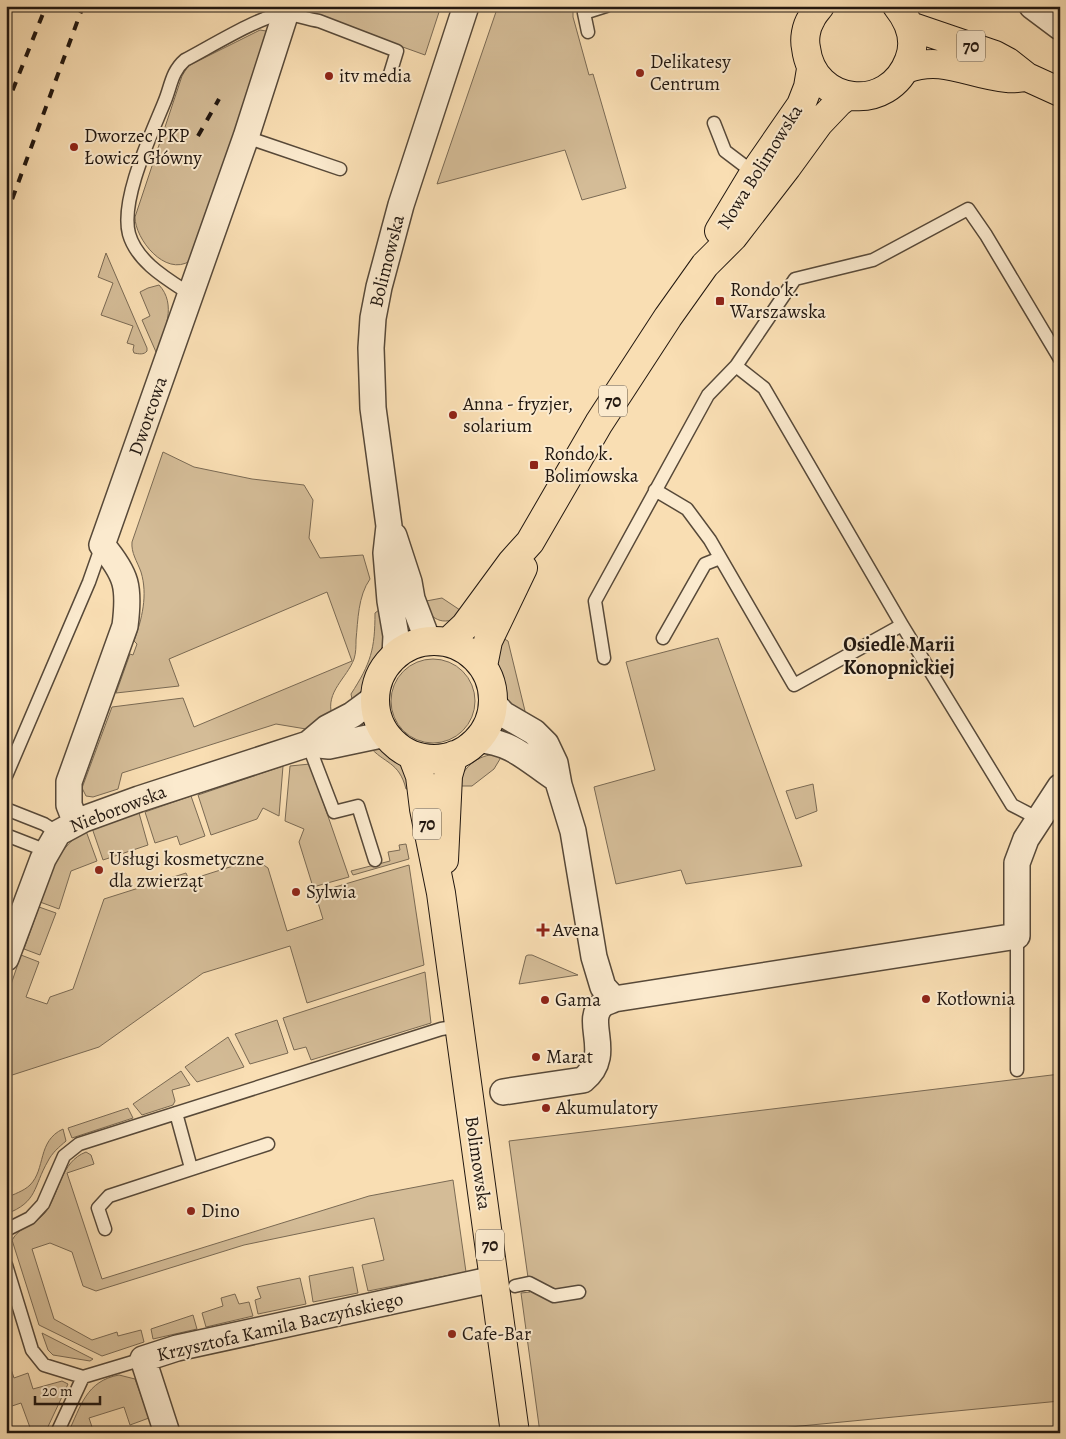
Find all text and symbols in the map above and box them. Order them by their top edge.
road number: 70 [957,30,985,61]
place label: Delikatesy Centrum [650,49,731,97]
place label: itv media [339,63,412,89]
marker: Delikatesy Centrum [634,67,646,79]
marker: itv media [323,70,335,82]
street label: Nowa Bolimowska [711,99,809,234]
place label: Dworzec PKP Łowicz Główny [84,123,202,171]
marker: Dworzec PKP Łowicz Główny [68,141,80,153]
street label: Bolimowska [363,212,411,310]
place label: Rondo k. Warszawska [729,277,826,325]
marker: Rondo k. Warszawska [714,295,726,307]
street label: Dworcowa [122,373,174,459]
road number: 70 [599,386,627,416]
place label: Anna - fryzjer, solarium [462,391,573,439]
marker: Anna - fryzjer, solarium [447,409,459,421]
place label: Rondo k. Bolimowska [544,441,639,489]
marker: Rondo k. Bolimowska [528,459,540,471]
district label: Osiedle Marii Konopnickiej [843,631,955,681]
street label: Nieborowska [66,779,170,839]
road number: 70 [413,809,441,840]
place label: Usługi kosmetyczne dla zwierząt [109,846,264,894]
marker: Usługi kosmetyczne dla zwierząt [93,864,105,876]
place label: Sylwia [306,879,357,905]
marker: Sylwia [290,886,302,898]
place label: Avena [552,917,600,943]
marker: Avena [537,924,549,936]
place label: Kotłownia [936,986,1016,1012]
place label: Gama [555,987,601,1013]
marker: Kotłownia [920,993,932,1005]
marker: Gama [539,994,551,1006]
place label: Marat [546,1044,593,1070]
marker: Marat [530,1051,542,1063]
place label: Akumulatory [555,1095,658,1121]
marker: Akumulatory [540,1102,552,1114]
street label: Bolimowska [459,1114,497,1212]
place label: Dino [201,1198,240,1224]
marker: Dino [185,1205,197,1217]
road number: 70 [476,1230,504,1260]
street label: Krzysztofa Kamila Baczyńskiego [154,1286,406,1368]
place label: Cafe-Bar [462,1321,531,1347]
marker: Cafe-Bar [446,1328,458,1340]
scale bar [35,1374,100,1406]
text: 20 m [42,1381,73,1401]

